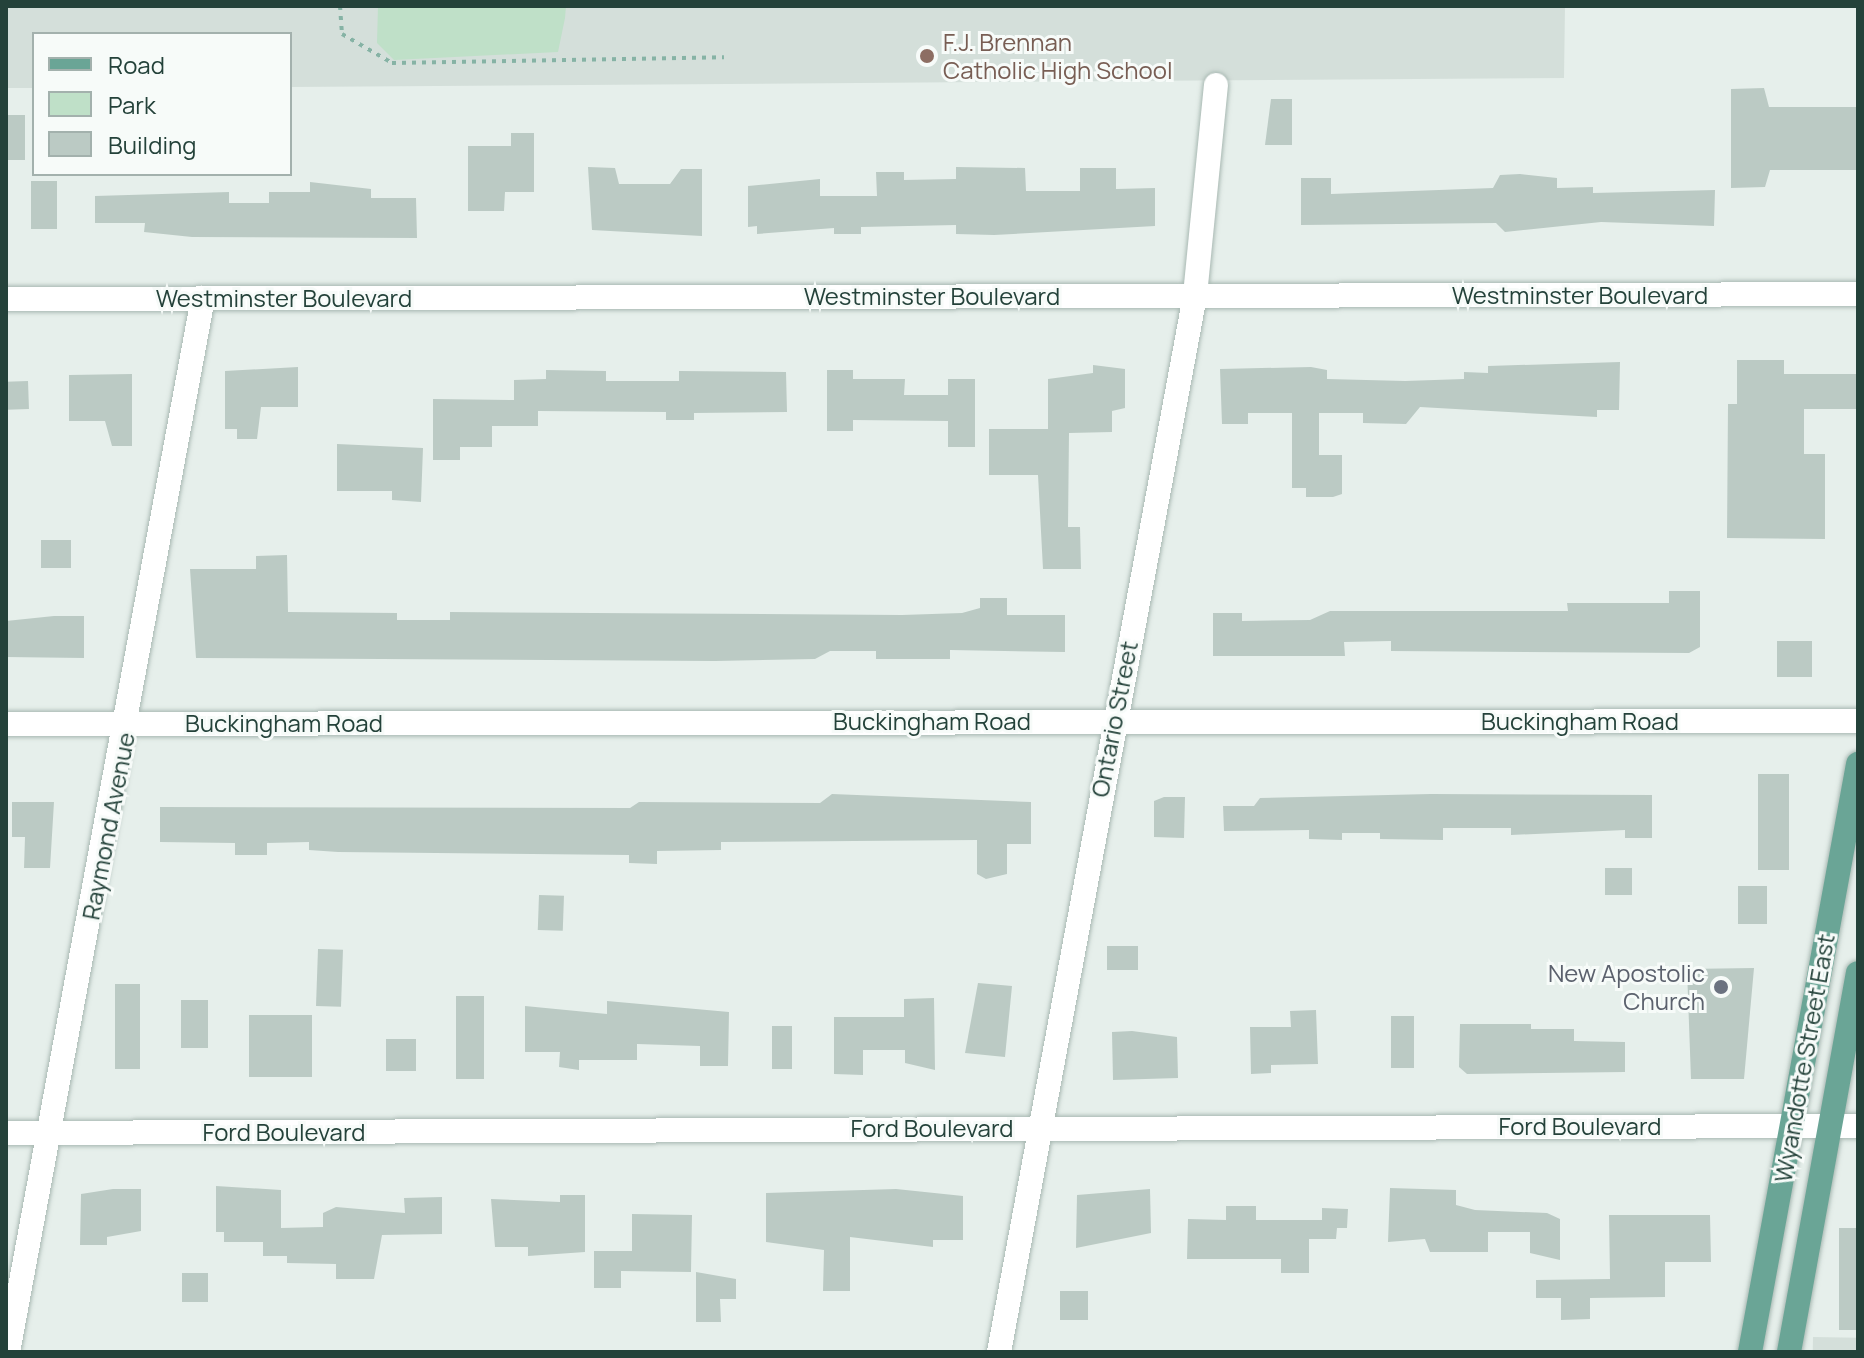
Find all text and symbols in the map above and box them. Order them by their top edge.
place label: F.J. Brennan Catholic High School [943,28,1172,84]
legend [32,32,292,176]
marker: F.J. Brennan Catholic High School [918,47,936,65]
text: Road [108,48,165,81]
text: Park [108,88,156,121]
text: Building [108,128,196,161]
street label: Westminster Boulevard [1452,281,1708,309]
street label: Westminster Boulevard [804,282,1060,310]
street label: Westminster Boulevard [156,284,412,312]
street label: Ontario Street [1085,639,1143,799]
street label: Buckingham Road [833,707,1031,735]
street label: Buckingham Road [1481,707,1679,735]
street label: Buckingham Road [185,709,383,737]
street label: Raymond Avenue [76,730,140,922]
street label: Wyandotte Street East [1768,932,1840,1184]
place label: New Apostolic Church [1548,959,1705,1015]
marker: New Apostolic Church [1712,978,1730,996]
street label: Ford Boulevard [1498,1112,1662,1140]
street label: Ford Boulevard [850,1114,1014,1142]
street label: Ford Boulevard [202,1118,366,1146]

